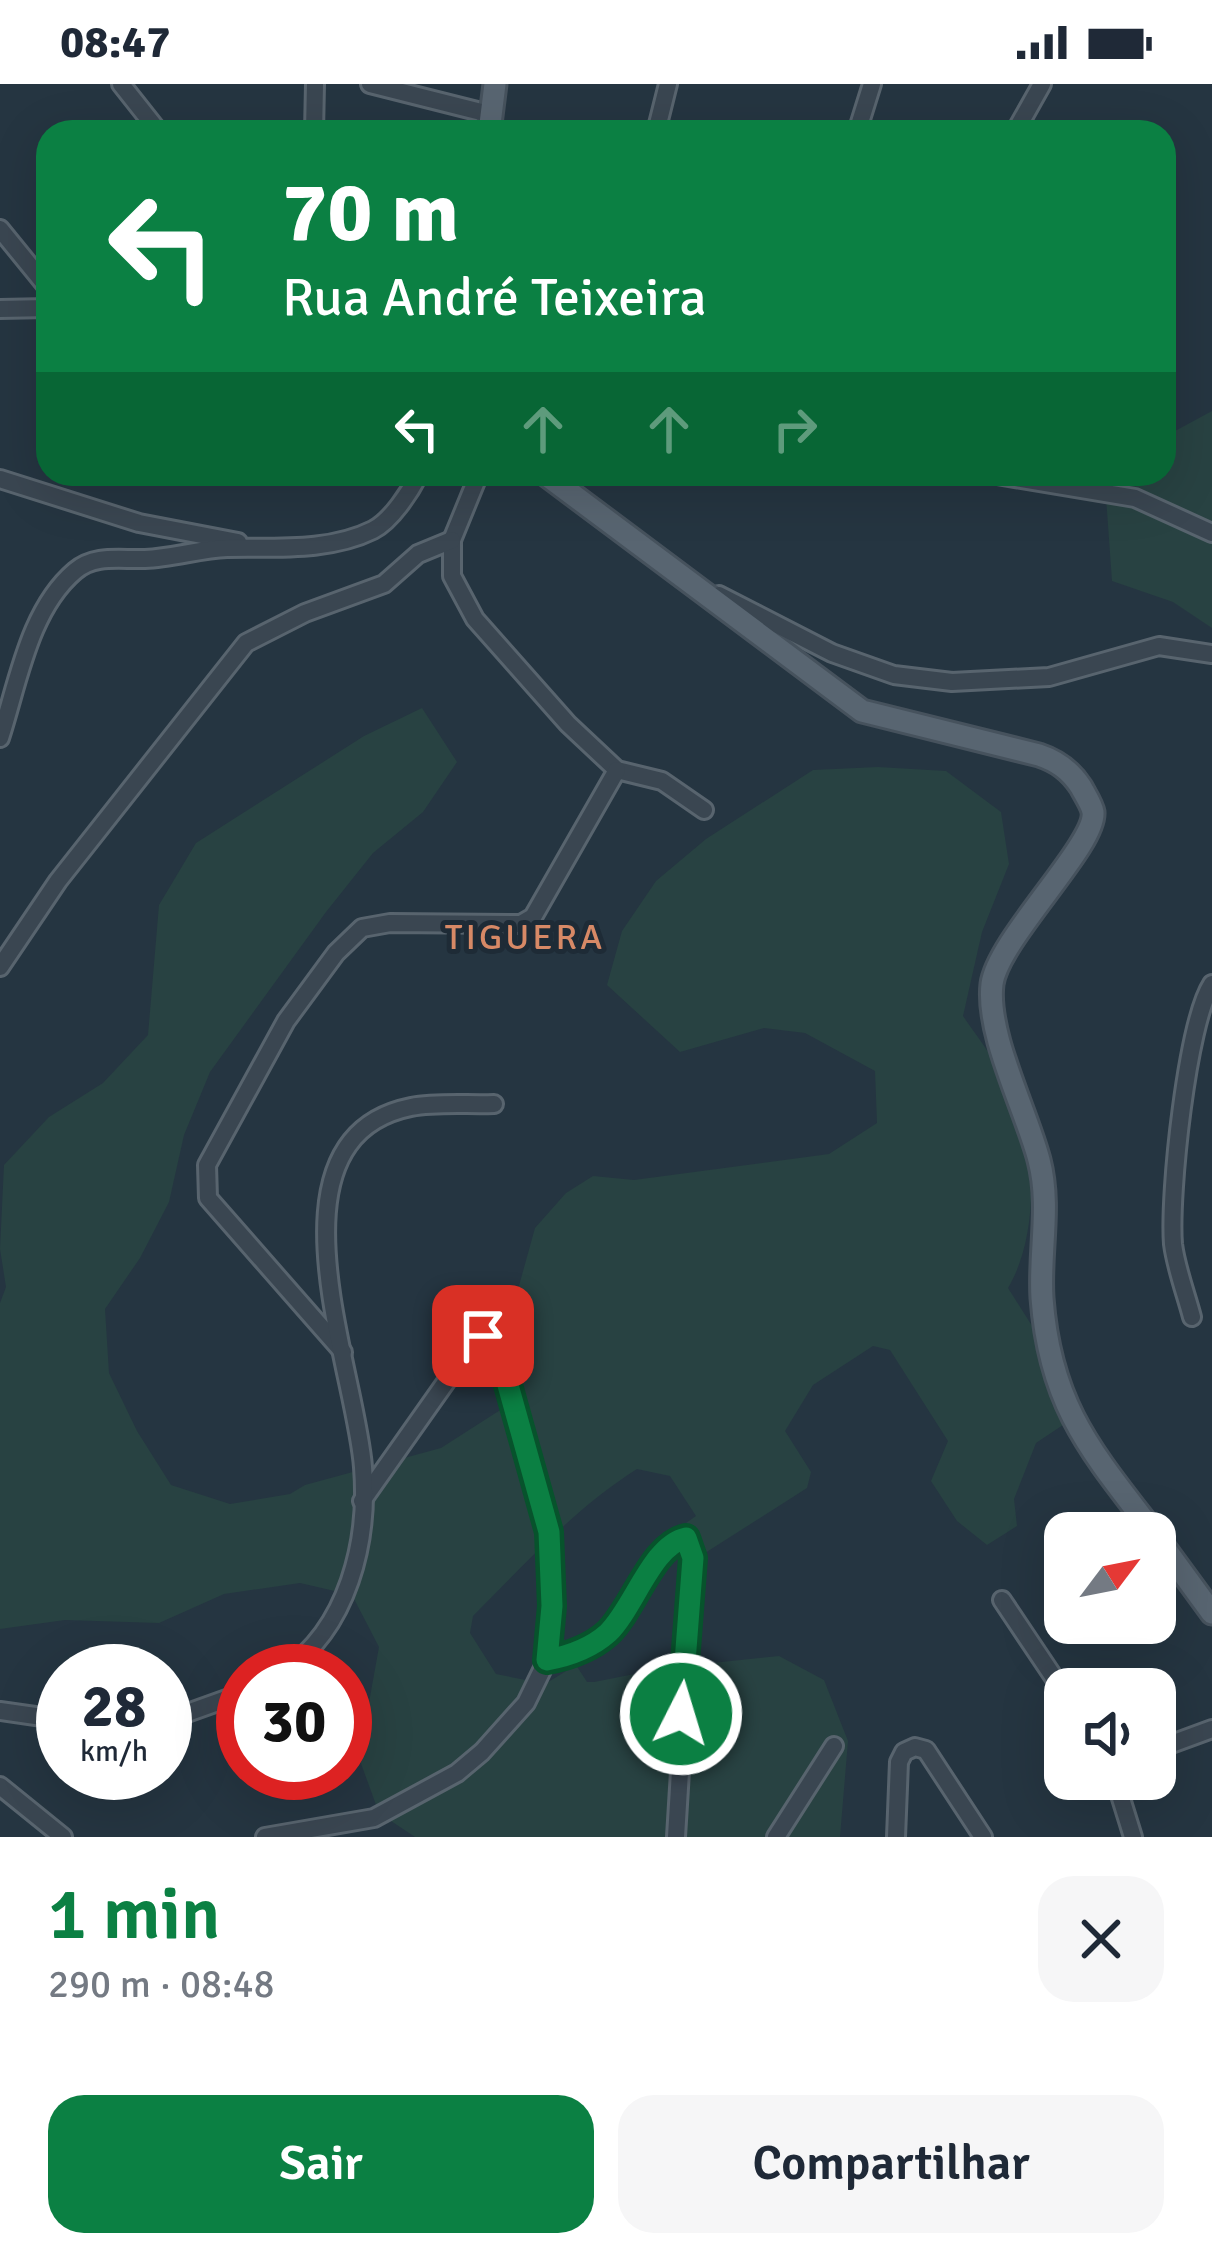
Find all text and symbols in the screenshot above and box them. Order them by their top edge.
text: 08:47 [60,15,170,70]
text: 70 m [282,161,459,265]
icon: left [84,168,240,324]
text: Rua André Teixeira [282,264,707,331]
icon: left [384,396,450,462]
icon: ahead [510,396,576,462]
icon: ahead [636,396,702,462]
icon: right [762,396,828,462]
district label: TIGUERA [445,915,605,960]
pin [432,1285,534,1387]
icon: arrive [450,1303,516,1369]
north arrow [1044,1512,1176,1644]
map controls [1044,1512,1176,1800]
speed limit sign: 30 [216,1644,372,1800]
position arrow [618,1651,744,1777]
button: sound [1044,1668,1176,1800]
text: 28 [82,1670,146,1744]
text: km/h [80,1733,148,1770]
text: 1 min [48,1870,220,1959]
button: close [1038,1876,1164,2002]
text: 290 m · 08:48 [48,1960,275,2008]
button: Sair [48,2095,594,2233]
button: Compartilhar [618,2095,1164,2233]

